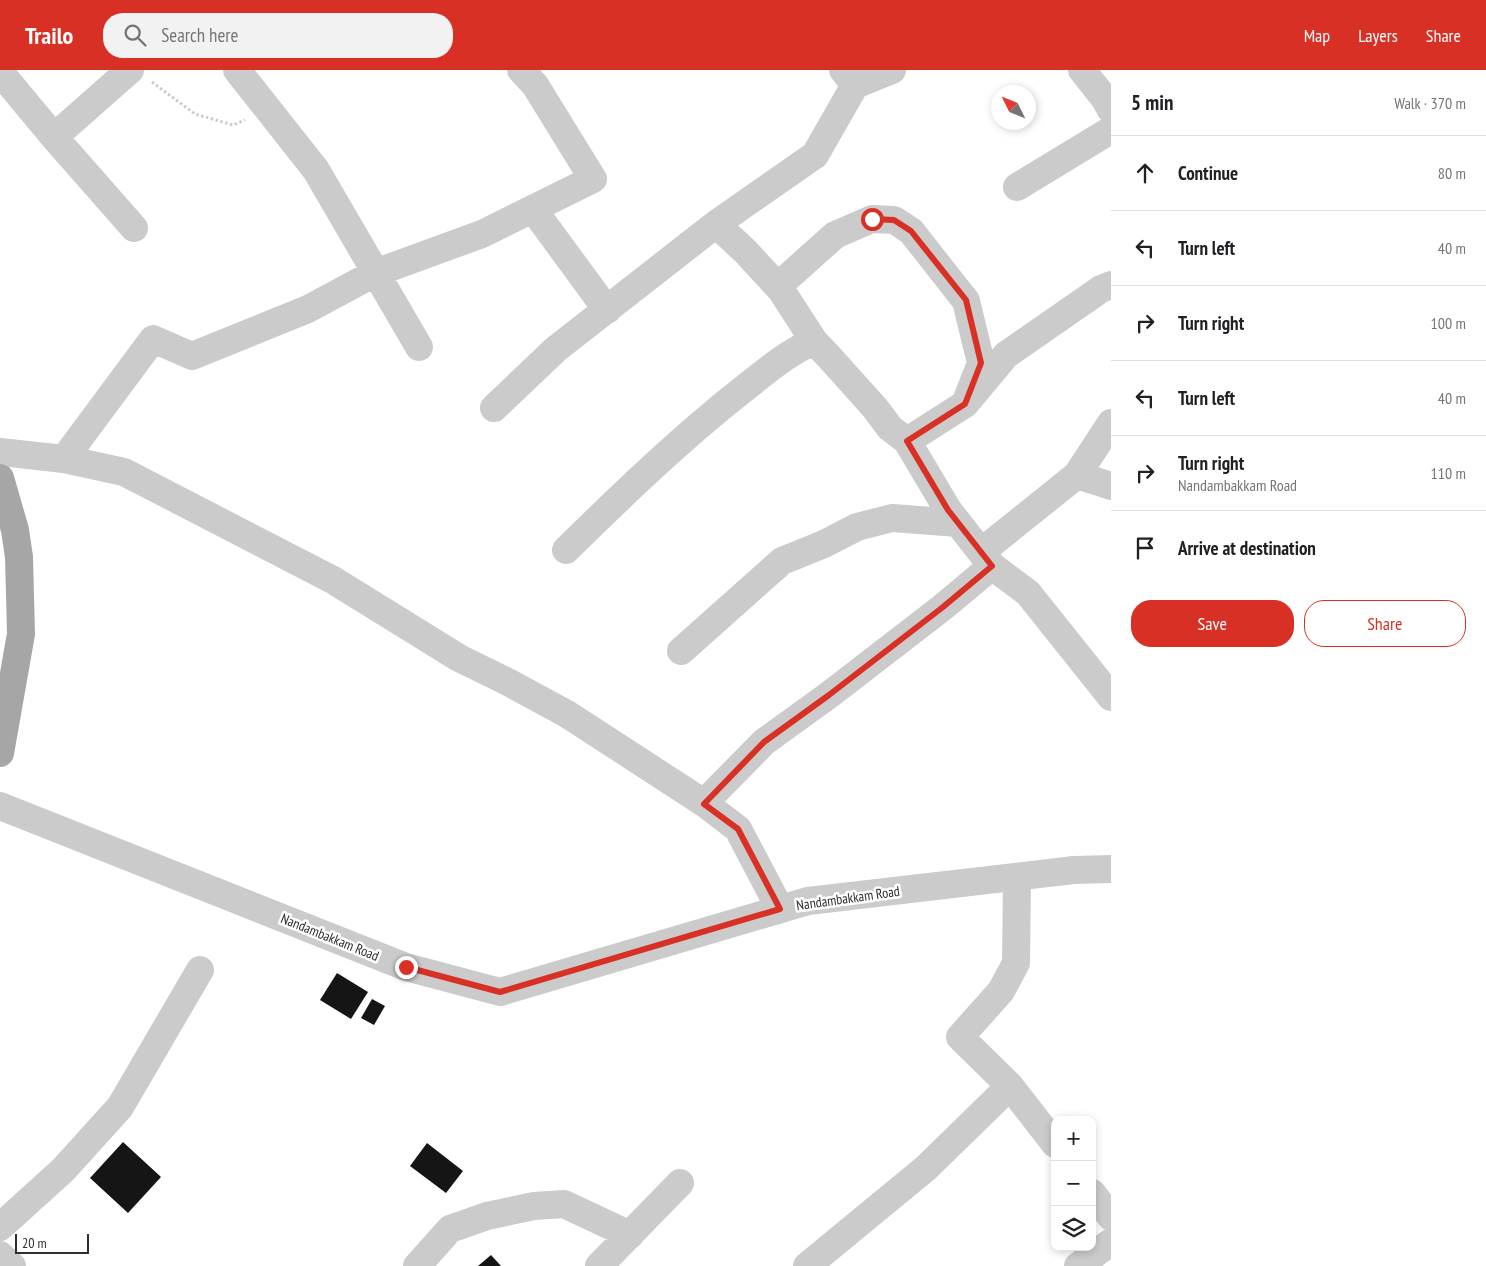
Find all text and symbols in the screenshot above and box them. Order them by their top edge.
search box [103,13,453,58]
text: Trailo [25,20,73,51]
icon: search [121,21,149,49]
text: Search here [161,23,238,47]
text: Map [1304,24,1330,47]
text: Layers [1358,24,1398,47]
text: Share [1426,24,1461,47]
north arrow [991,85,1036,130]
text: 5 min [1131,89,1173,116]
text: Walk · 370 m [1394,93,1466,113]
icon: ahead [1131,159,1159,187]
text: Continue [1178,161,1238,185]
text: 80 m [1438,163,1466,183]
route start [861,208,884,231]
icon: left [1131,234,1159,262]
text: Turn left [1178,236,1235,260]
text: 40 m [1438,238,1466,258]
icon: right [1131,309,1159,337]
text: Turn right [1178,311,1244,335]
text: 100 m [1431,313,1466,333]
icon: left [1131,384,1159,412]
text: Turn left [1178,386,1235,410]
text: 40 m [1438,388,1466,408]
text: Turn right [1178,451,1244,475]
icon: right [1131,459,1159,487]
text: 110 m [1431,463,1466,483]
text: Nandambakkam Road [1178,475,1297,495]
icon: arrive [1131,534,1159,562]
text: Arrive at destination [1178,536,1316,560]
button: Save [1131,600,1294,647]
button: Share [1304,600,1466,647]
street label: Nandambakkam Road [795,882,901,914]
street label: Nandambakkam Road [278,909,382,965]
route end [395,956,418,979]
map controls [1051,1116,1096,1251]
button: + [1051,1116,1096,1161]
button: − [1051,1161,1096,1206]
button: layers [1051,1206,1096,1251]
scale bar [15,1231,89,1254]
text: 20 m [22,1234,47,1252]

